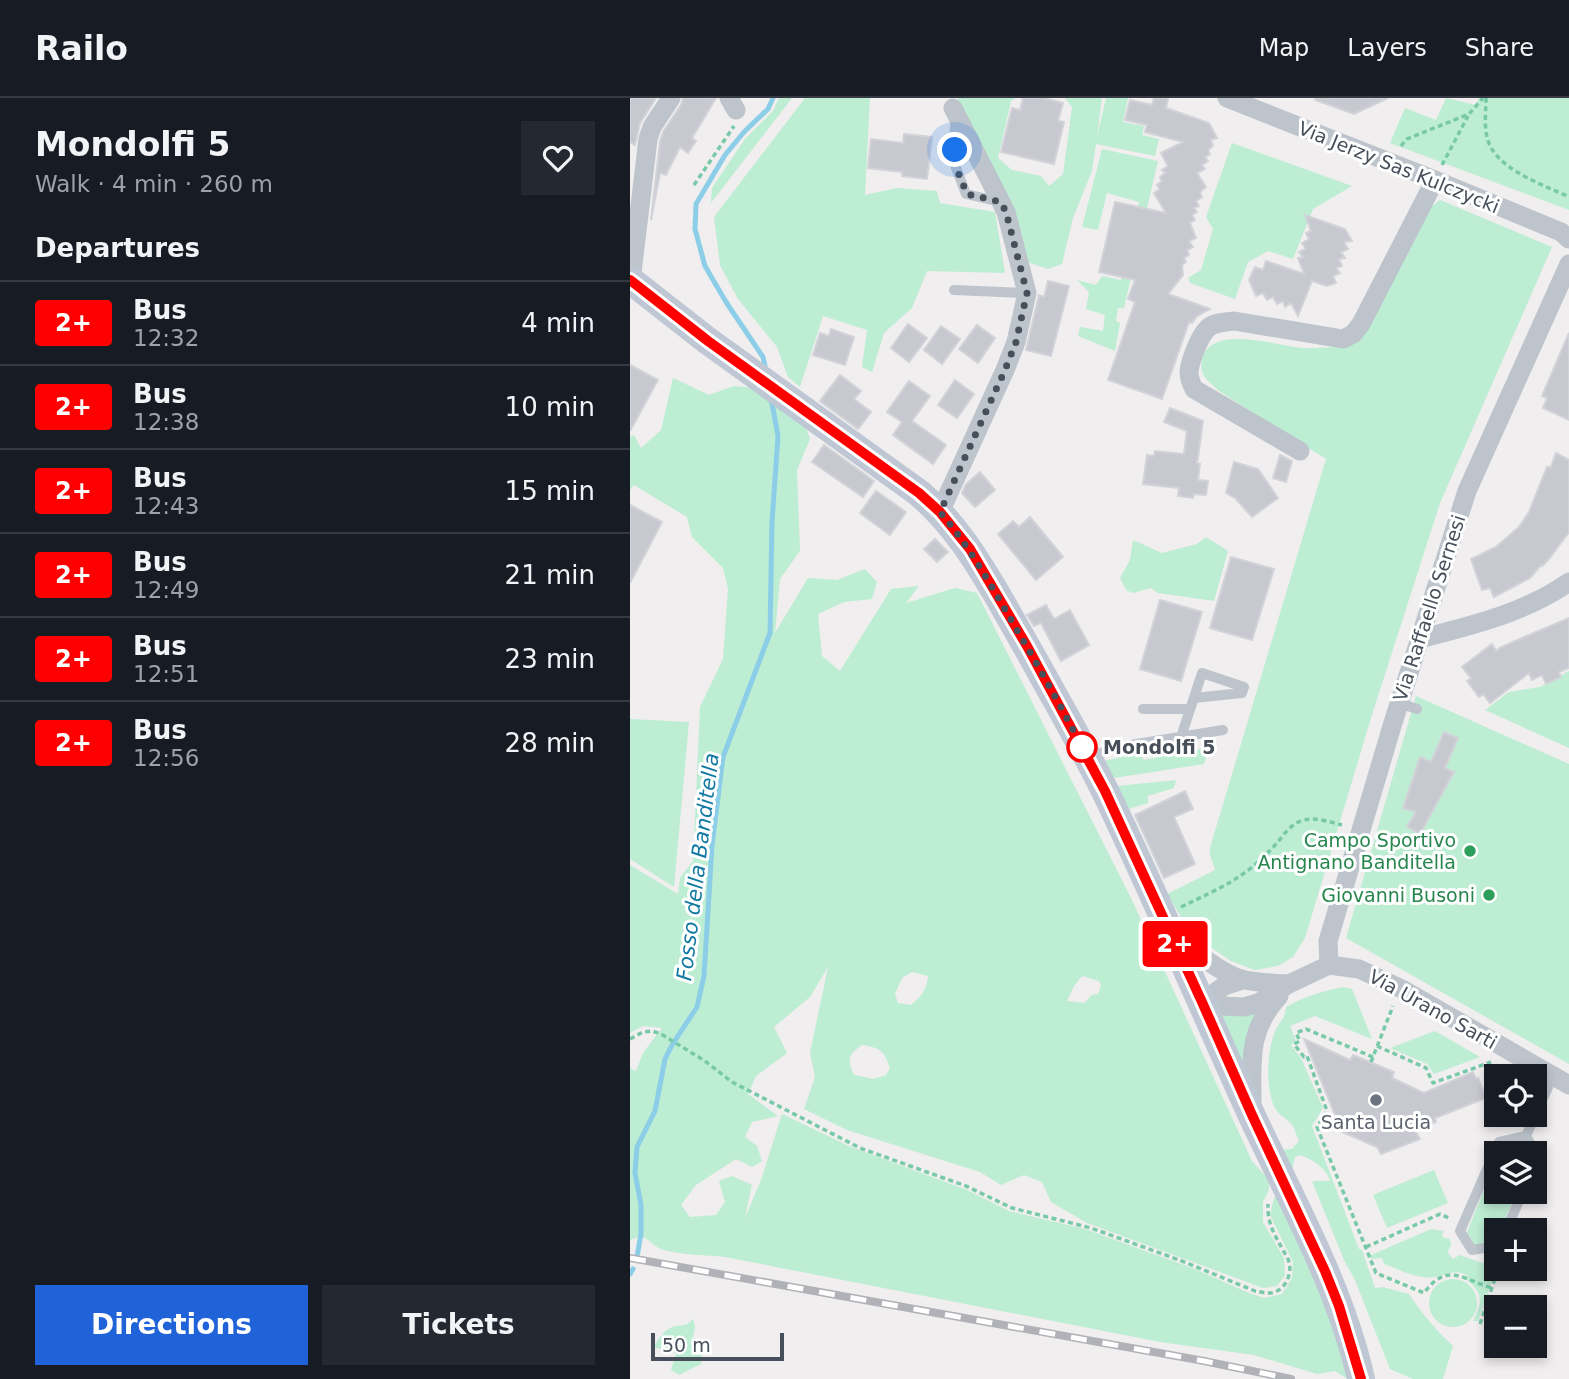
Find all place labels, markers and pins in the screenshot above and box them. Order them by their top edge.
marker: Mondolfi 5 [1067,732,1097,762]
place label: Mondolfi 5 [1103,736,1216,758]
place label: Campo Sportivo Antignano Banditella [1257,829,1456,873]
marker: Campo Sportivo Antignano Banditella [1462,843,1478,859]
place label: Giovanni Busoni [1321,884,1475,906]
marker: Giovanni Busoni [1481,887,1497,903]
marker: Santa Lucia [1368,1092,1384,1108]
place label: Santa Lucia [1321,1111,1431,1133]

